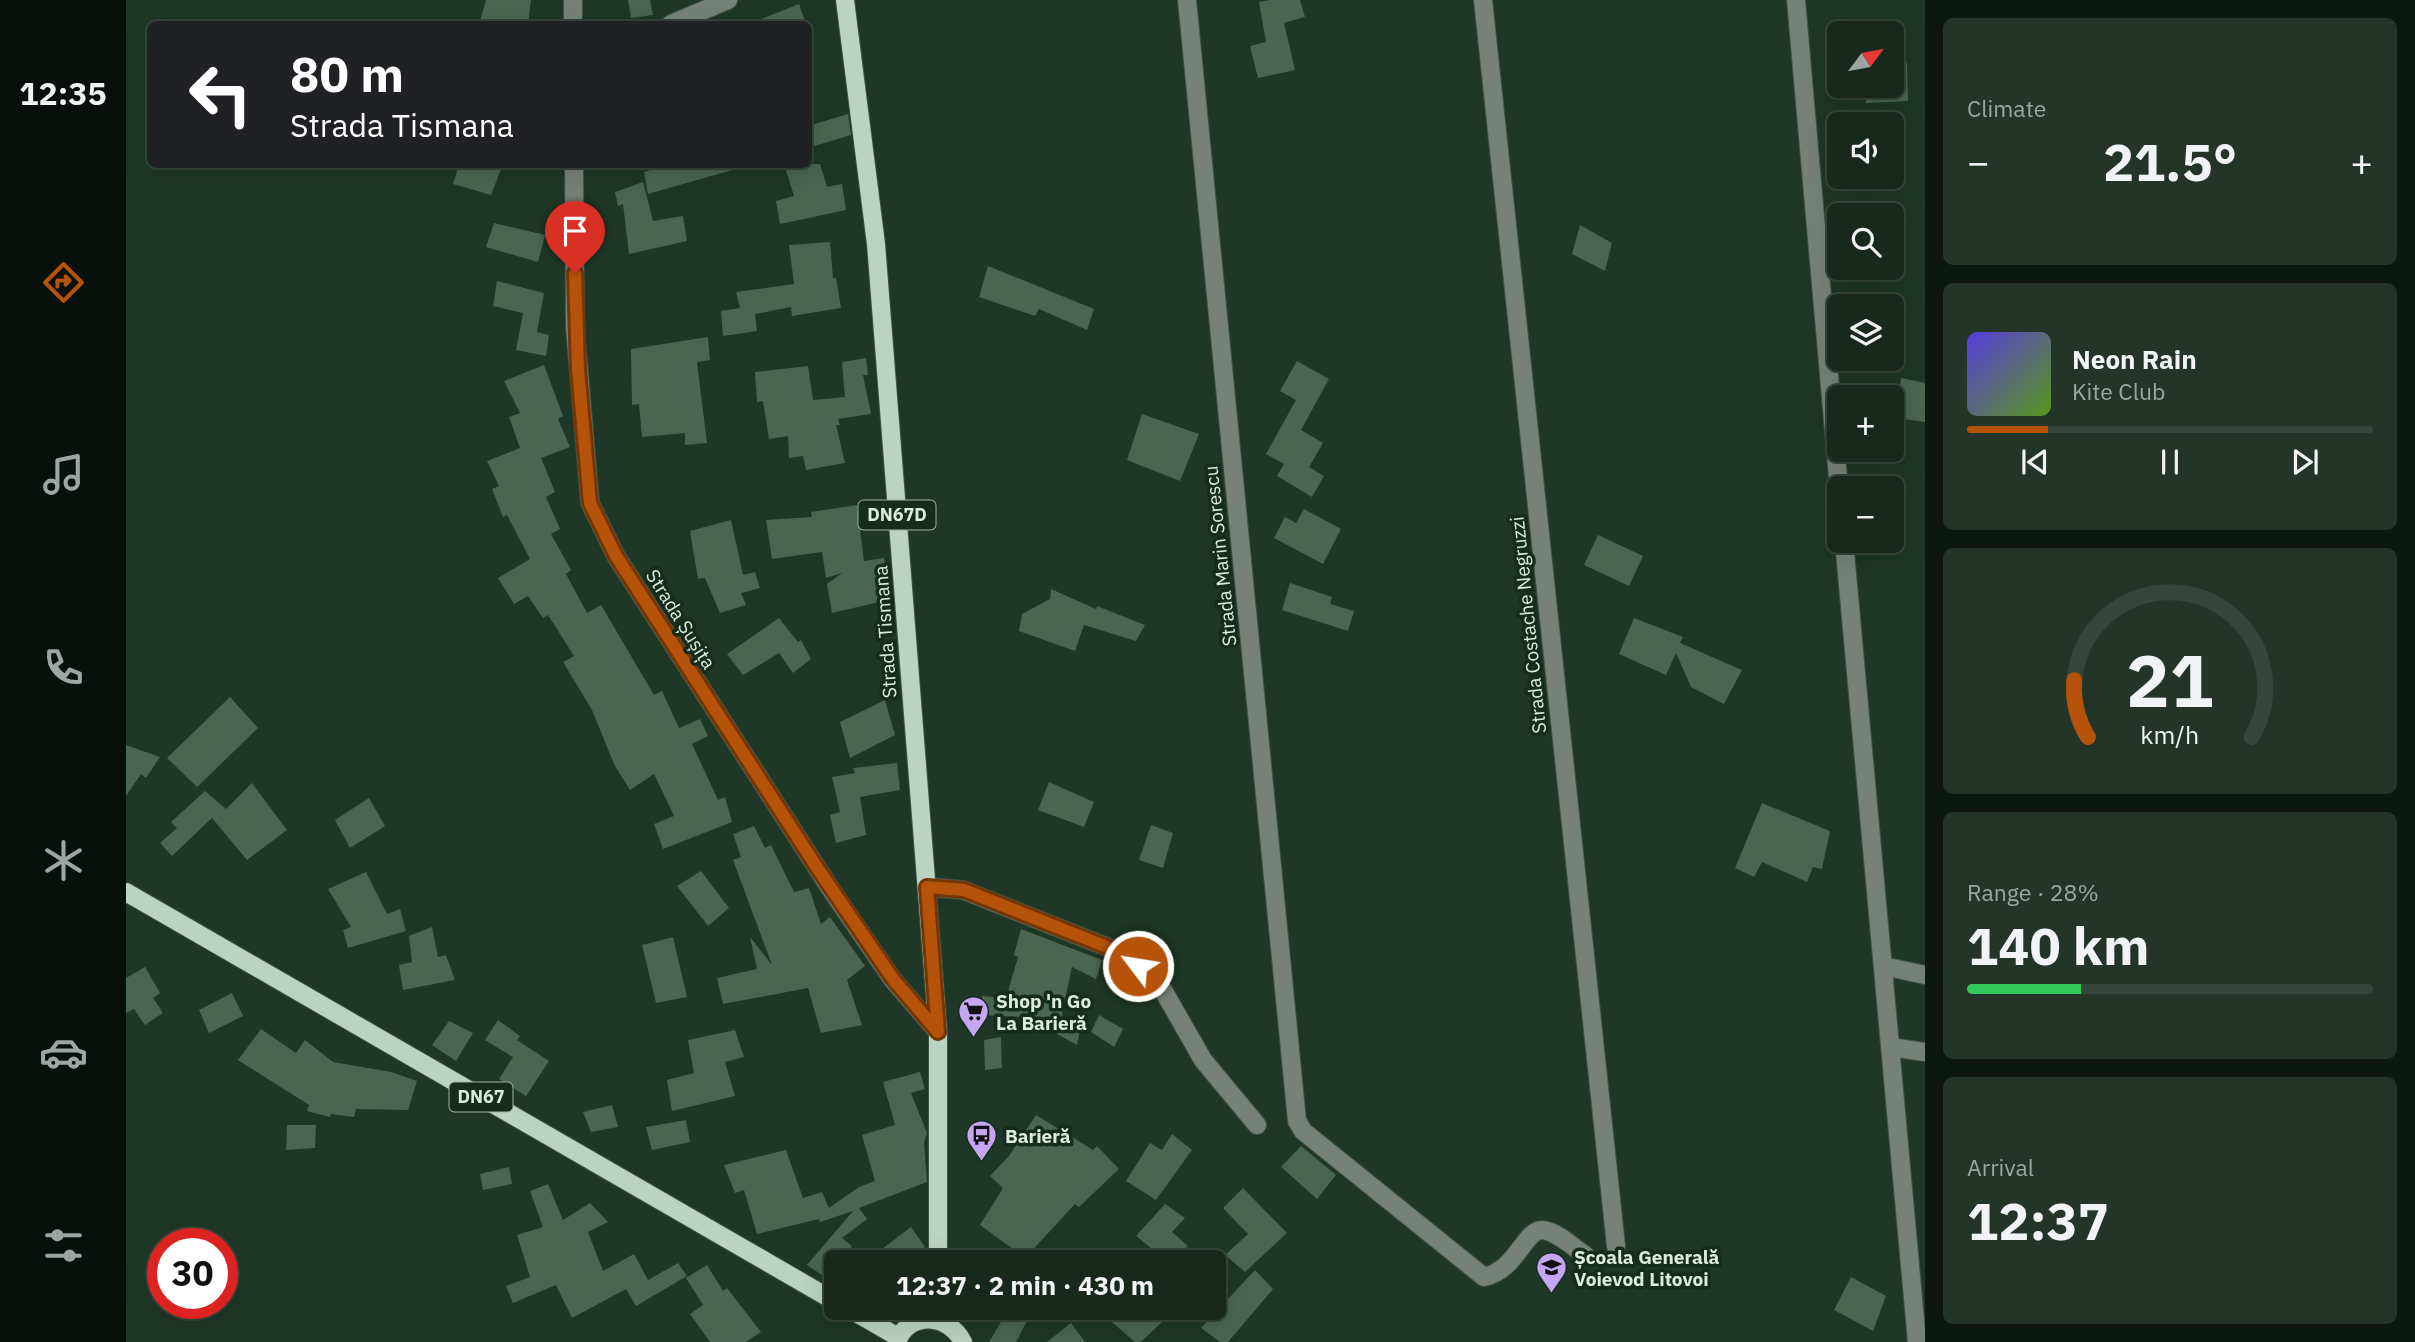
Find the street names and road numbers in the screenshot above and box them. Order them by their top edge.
street label: Strada Marin Sorescu [1199,464,1241,648]
road number: DN67D [858,500,936,530]
street label: Strada Costache Negruzzi [1505,515,1551,735]
street label: Strada Șușița [641,565,721,673]
street label: Strada Tismana [868,565,902,699]
road number: DN67 [450,1082,512,1112]

